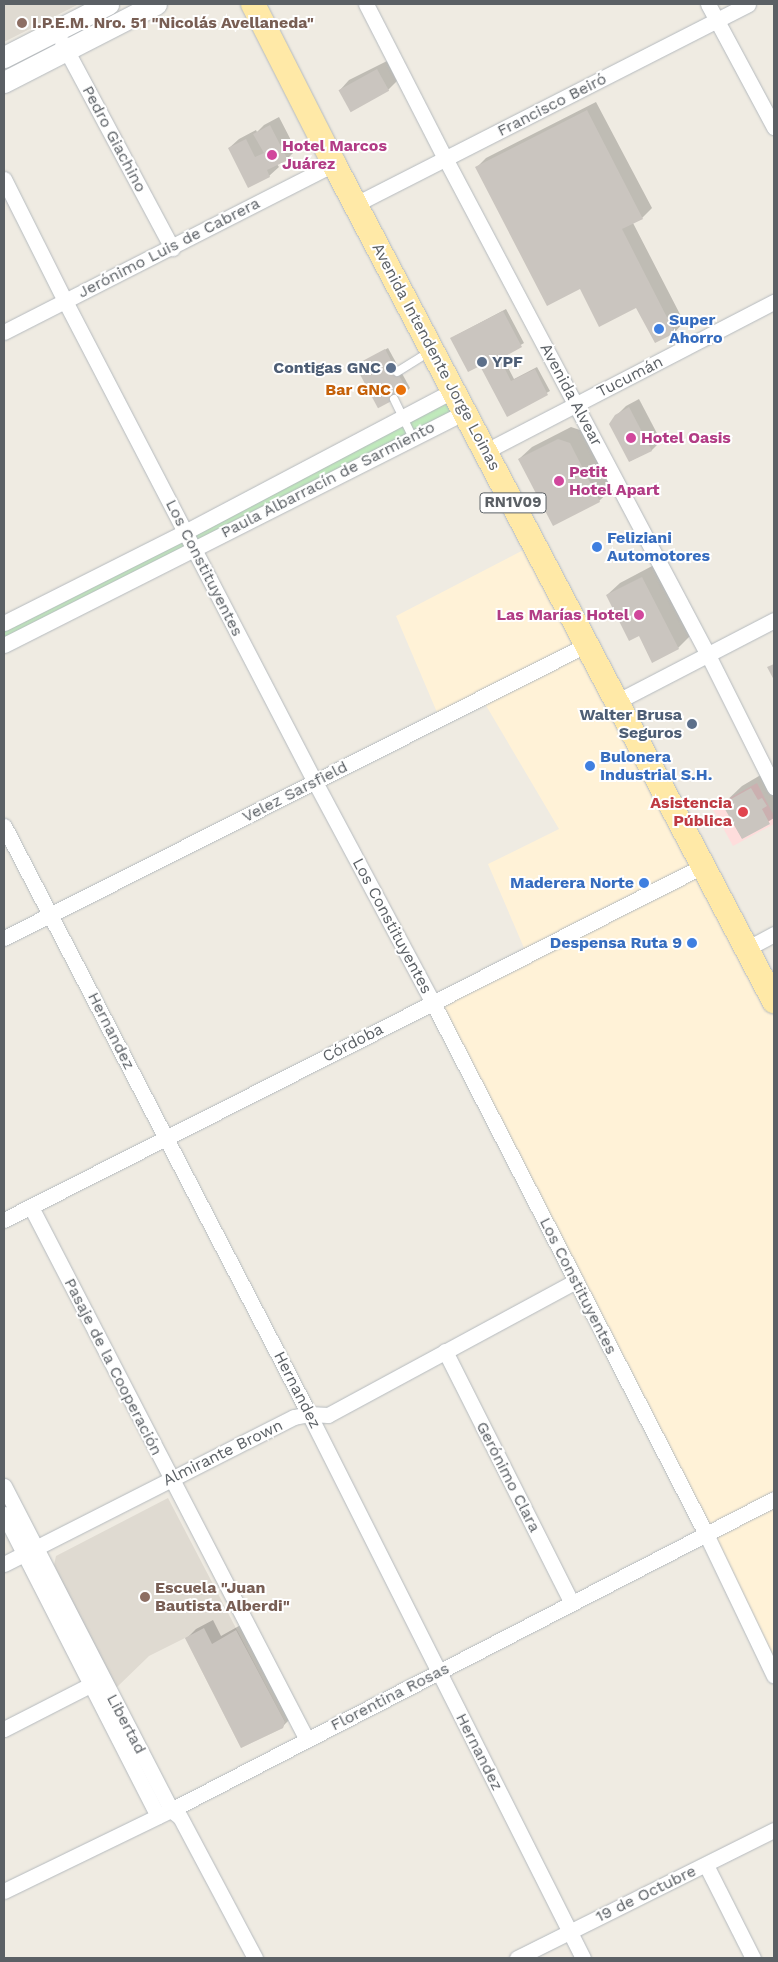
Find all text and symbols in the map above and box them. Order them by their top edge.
place label: I.P.E.M. Nro. 51 "Nicolás Avellaneda" [32,13,314,33]
marker: I.P.E.M. Nro. 51 "Nicolás Avellaneda" [16,17,28,29]
street label: Francisco Beiró [494,69,610,141]
street label: Pedro Giachino [78,83,150,195]
place label: Hotel Marcos Juárez [282,136,387,174]
marker: Hotel Marcos Juárez [266,149,278,161]
street label: Jerónimo Luis de Cabrera [75,194,263,302]
street label: Avenida Intendente Jorge Loinas [368,240,504,474]
place label: Super Ahorro [669,310,723,348]
marker: Super Ahorro [653,323,665,335]
street label: Avenida Alvear [536,340,606,450]
place label: YPF [492,352,523,372]
street label: Tucumán [594,352,666,402]
marker: YPF [476,356,488,368]
place label: Contigas GNC [273,358,381,378]
marker: Contigas GNC [385,362,397,374]
place label: Bar GNC [325,380,391,400]
marker: Bar GNC [395,384,407,396]
street label: Paula Albarracín de Sarmiento [217,417,439,543]
place label: Hotel Oasis [641,428,731,448]
marker: Hotel Oasis [625,432,637,444]
place label: Petit Hotel Apart [569,462,660,500]
marker: Petit Hotel Apart [553,475,565,487]
road number: RN1V09 [479,490,547,516]
street label: Los Constituyentes [161,496,247,640]
place label: Feliziani Automotores [607,528,710,566]
marker: Feliziani Automotores [591,541,603,553]
place label: Las Marías Hotel [496,605,629,625]
marker: Las Marías Hotel [633,609,645,621]
place label: Walter Brusa Seguros [579,705,682,743]
marker: Walter Brusa Seguros [686,718,698,730]
place label: Bulonera Industrial S.H. [600,747,712,785]
street label: Velez Sarsfield [239,757,351,827]
marker: Bulonera Industrial S.H. [584,760,596,772]
place label: Asistencia Pública [650,793,732,831]
marker: Asistencia Pública [736,805,750,819]
street label: Los Constituyentes [348,855,436,997]
place label: Maderera Norte [510,873,634,893]
marker: Maderera Norte [638,877,650,889]
place label: Despensa Ruta 9 [549,933,682,953]
marker: Despensa Ruta 9 [686,937,698,949]
street label: Hernandez [83,989,139,1073]
street label: Córdoba [319,1020,387,1066]
street label: Los Constituyentes [535,1214,621,1358]
street label: Pasaje de la Cooperación [60,1275,166,1459]
street label: Hernandez [269,1348,325,1432]
street label: Almirante Brown [160,1416,286,1490]
street label: Gerónimo Clara [472,1419,544,1535]
place label: Escuela "Juan Bautista Alberdi" [155,1578,290,1616]
marker: Escuela "Juan Bautista Alberdi" [139,1591,151,1603]
street label: Florentina Rosas [327,1659,453,1735]
street label: Libertad [102,1691,150,1757]
street label: Hernandez [451,1710,507,1794]
street label: 19 de Octubre [593,1861,699,1927]

